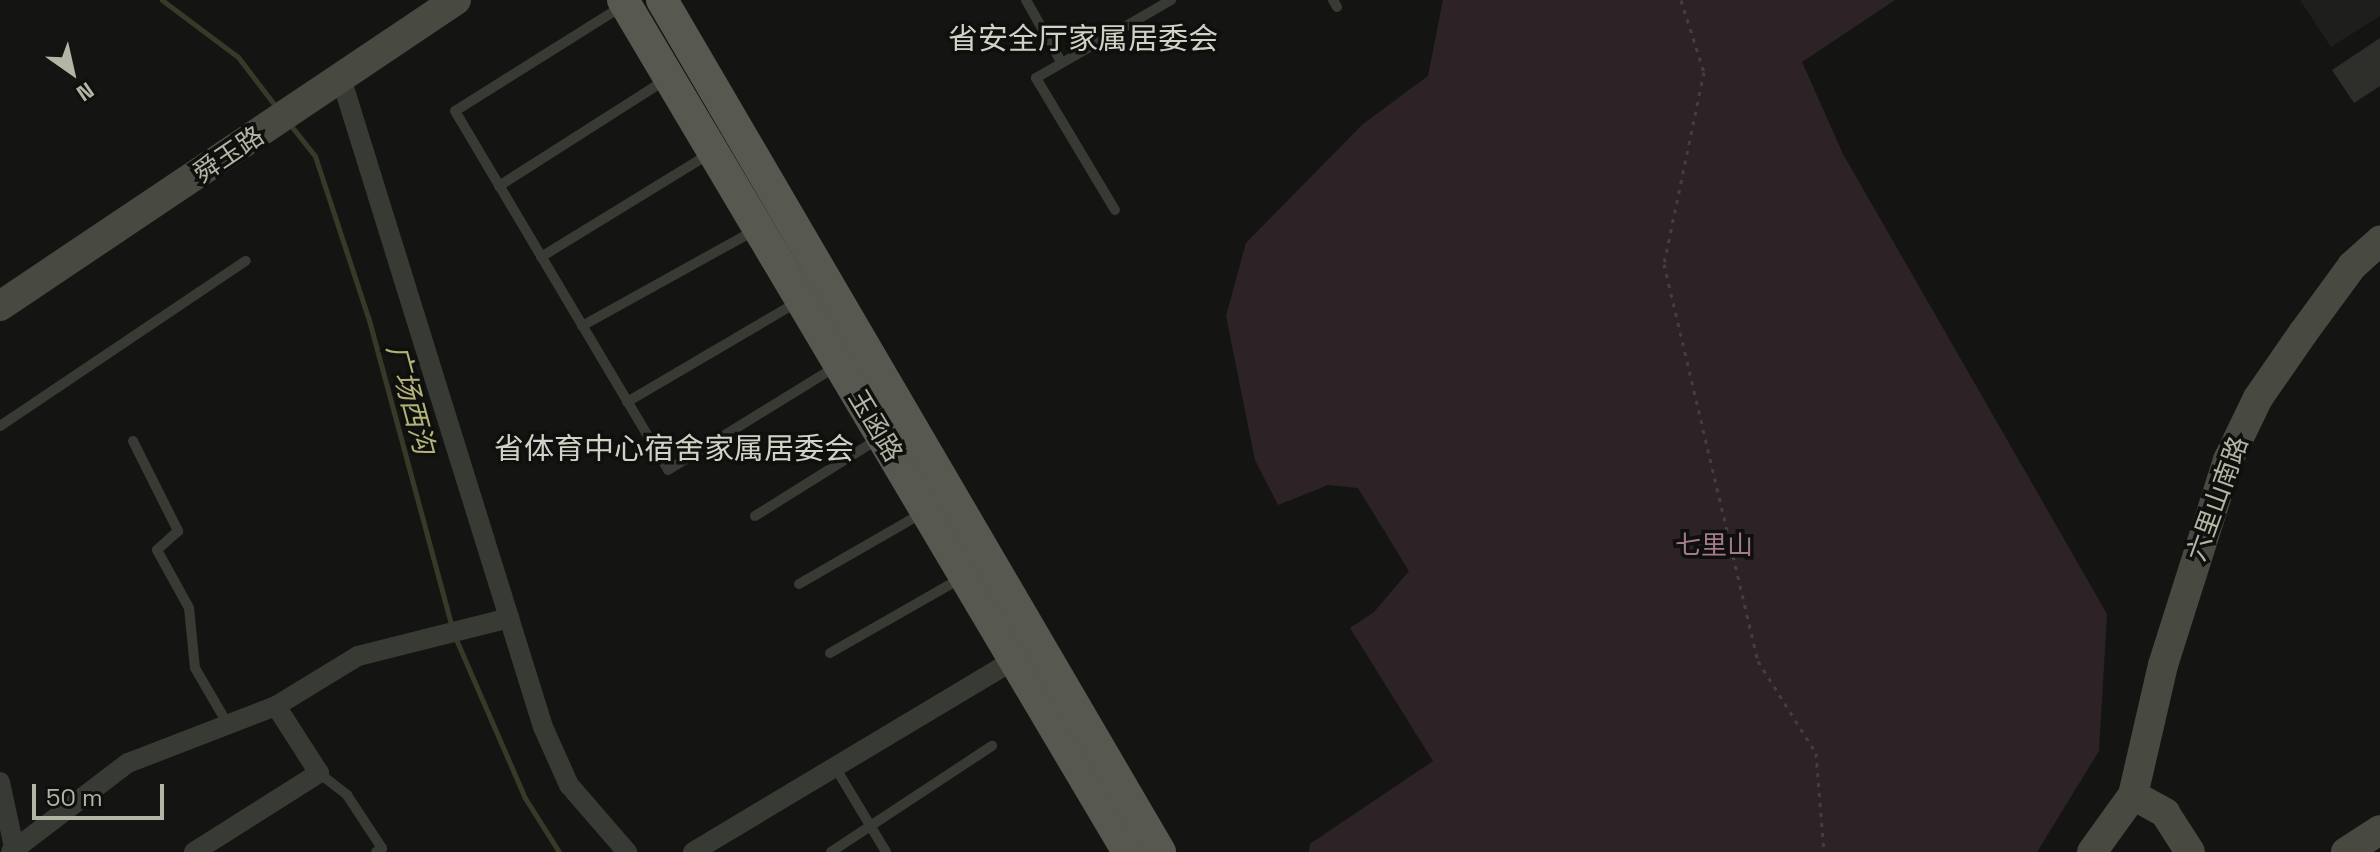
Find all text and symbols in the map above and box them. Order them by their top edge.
district label: 省安全厅家属居委会 [948,21,1218,57]
north arrow [32,32,112,112]
text: N [71,76,99,108]
street label: 舜玉路 [188,120,270,190]
water label: 广场西沟 [380,341,442,457]
street label: 玉函路 [842,385,908,467]
district label: 省体育中心宿舍家属居委会 [494,431,854,467]
street label: 六里山南路 [2181,433,2255,565]
park label: 七里山 [1675,530,1753,562]
scale bar [36,768,168,818]
text: 50 m [46,782,103,813]

